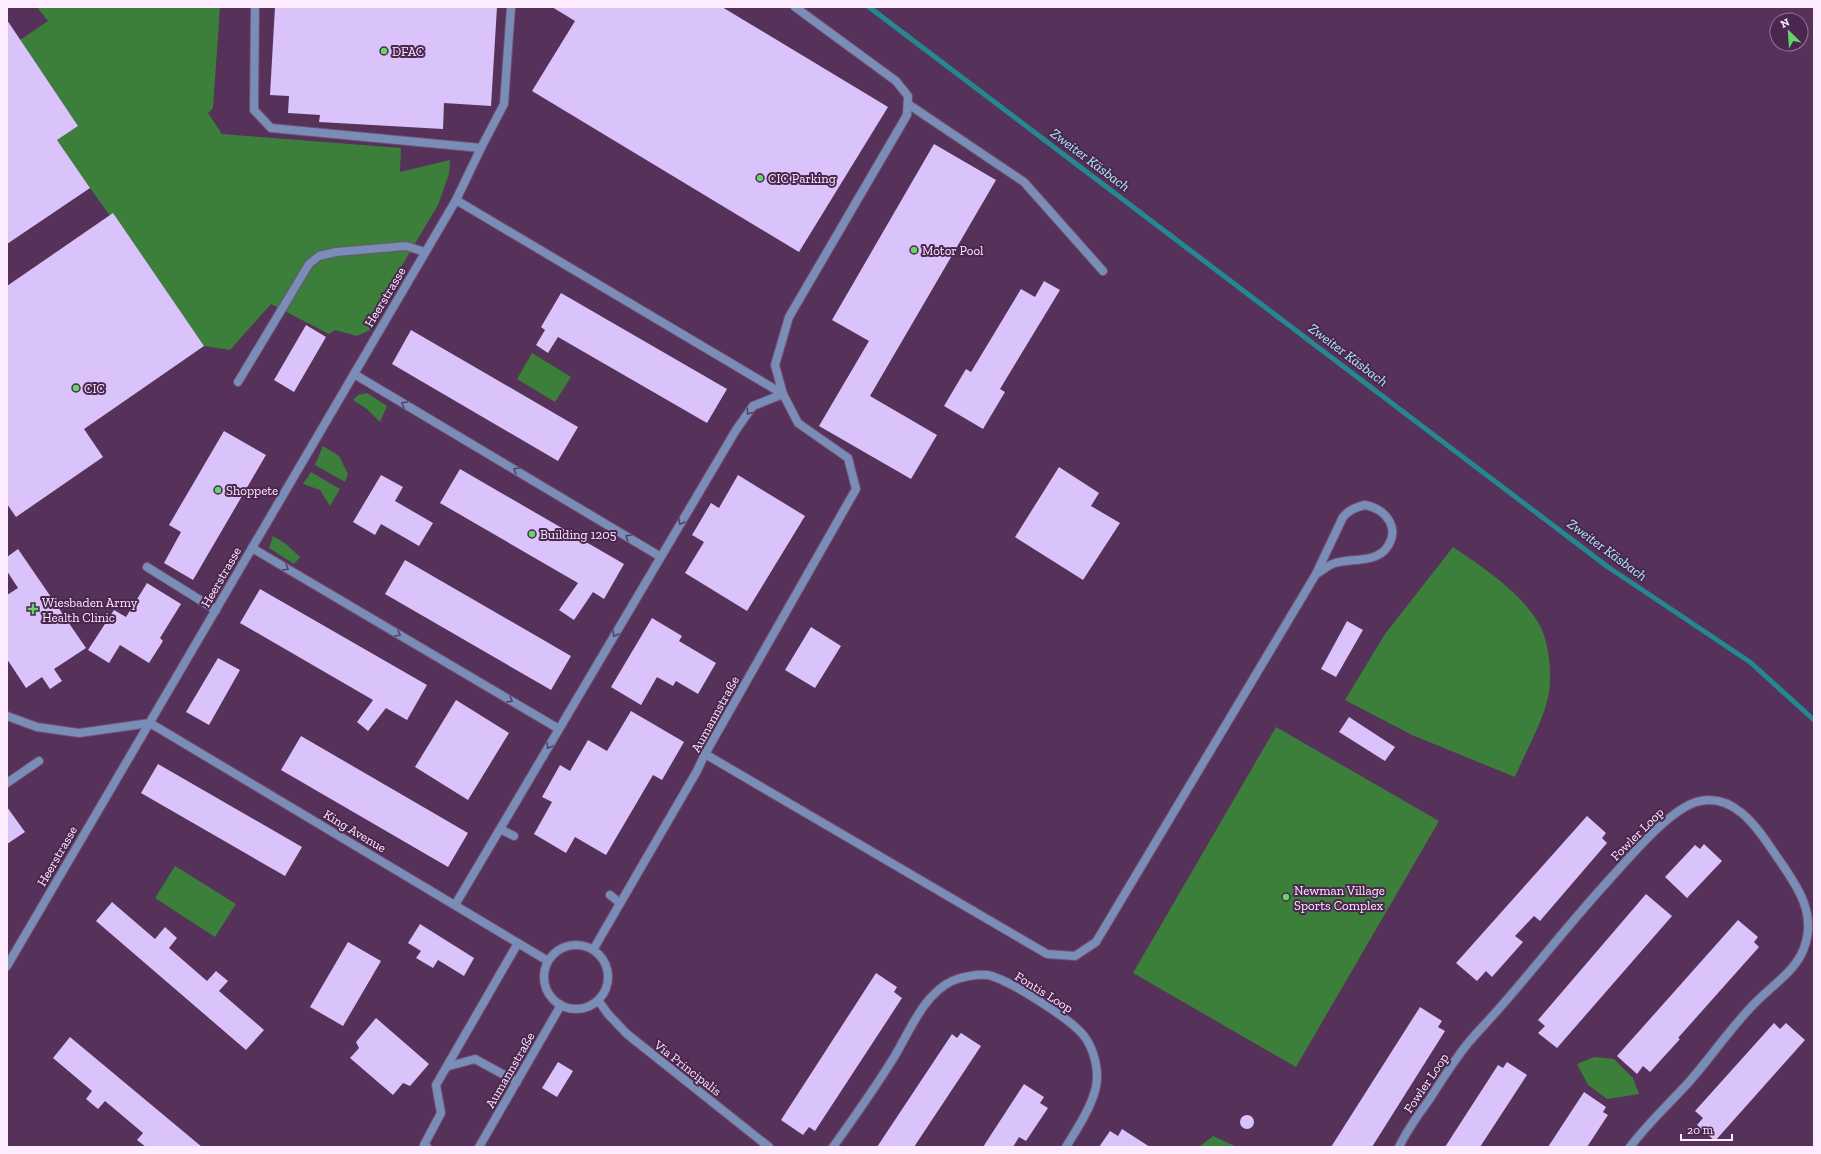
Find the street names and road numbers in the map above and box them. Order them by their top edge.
street label: Heerstrasse [361,264,409,330]
street label: Heerstrasse [198,544,244,610]
street label: Aumannstraße [688,673,742,755]
street label: Fowler Loop [1607,804,1667,864]
street label: King Avenue [321,806,389,856]
street label: Heerstrasse [34,823,80,889]
street label: Fontis Loop [1012,968,1076,1016]
street label: Aumannstraße [482,1030,538,1110]
street label: Via Principalis [651,1037,725,1099]
street label: Fowler Loop [1401,1050,1451,1116]

